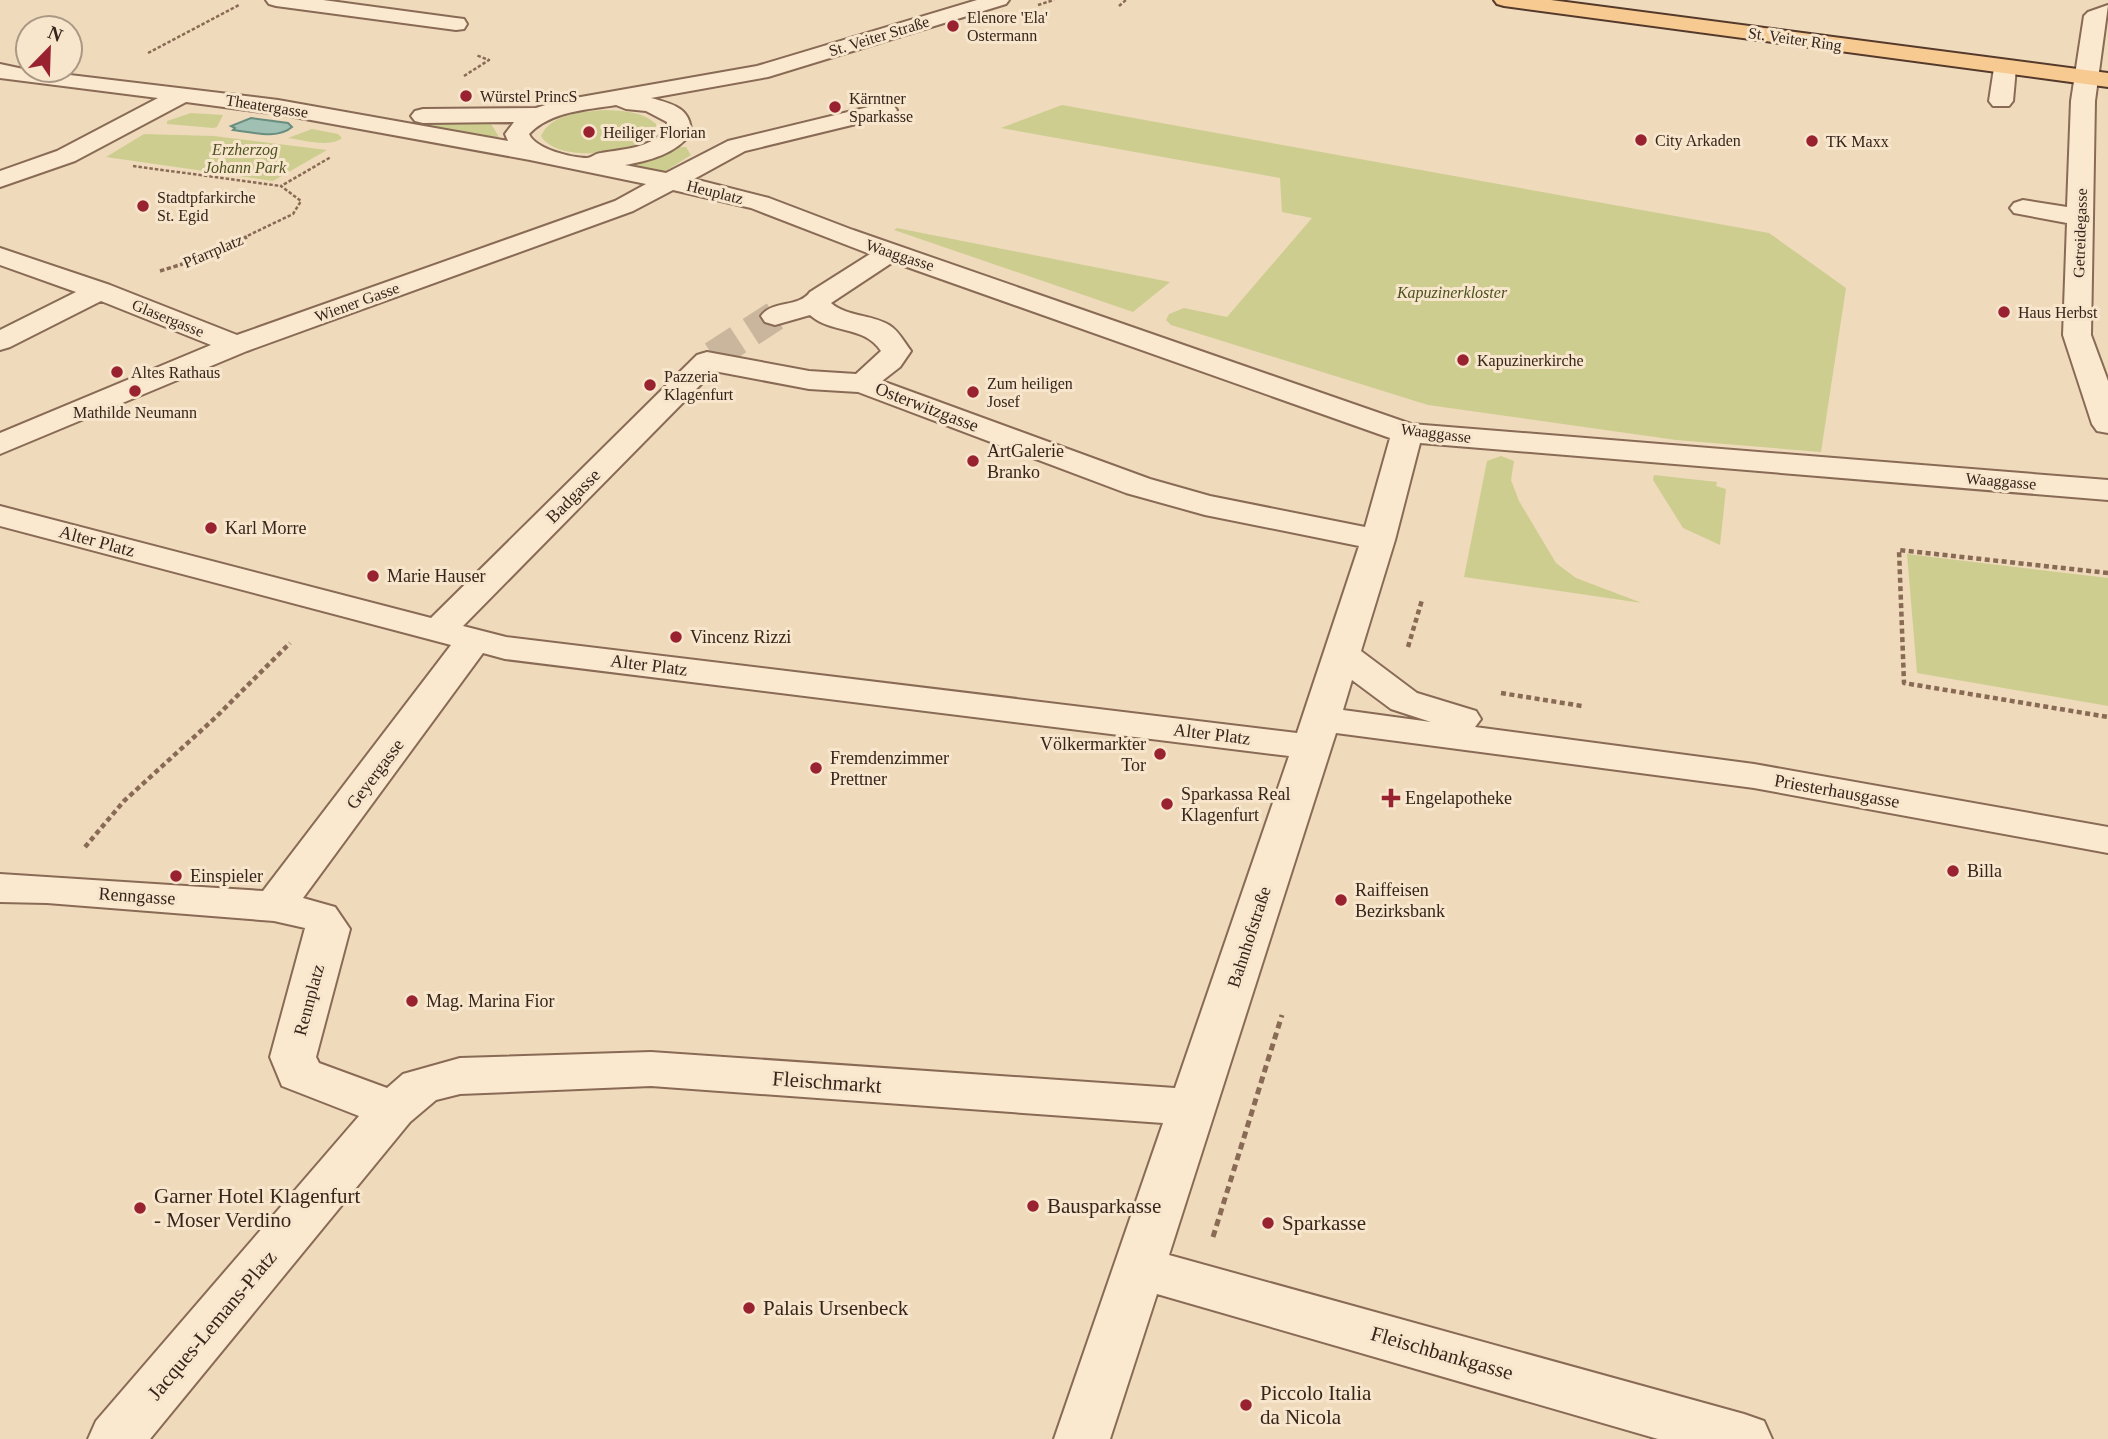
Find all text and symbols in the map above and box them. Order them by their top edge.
place label: Elenore 'Ela' Ostermann [967,9,1048,44]
street label: St. Veiter Straße [827,13,931,59]
north arrow [14,14,84,84]
marker: Elenore 'Ela' Ostermann [945,18,961,34]
text: N [45,21,66,46]
street label: St. Veiter Ring [1747,24,1843,55]
marker: Würstel PrincS [458,88,474,104]
place label: Würstel PrincS [480,88,577,105]
place label: Kärntner Sparkasse [849,90,913,126]
street label: Theatergasse [224,91,309,122]
marker: Kärntner Sparkasse [827,99,843,115]
marker: Heiliger Florian [581,124,597,140]
place label: Heiliger Florian [603,124,706,142]
marker: City Arkaden [1633,132,1649,148]
place label: City Arkaden [1655,132,1741,150]
marker: TK Maxx [1804,133,1820,149]
place label: TK Maxx [1826,133,1889,150]
park label: Erzherzog Johann Park [204,141,287,176]
street label: Heuplatz [685,177,745,208]
street label: Getreidegasse [2070,188,2091,278]
place label: Stadtpfarkirche St. Egid [157,189,256,225]
marker: Stadtpfarkirche St. Egid [135,198,151,214]
street label: Pfarrplatz [181,231,246,272]
street label: Waaggasse [863,236,936,275]
street label: Wiener Gasse [312,279,402,325]
park label: Kapuzinerkloster [1396,284,1508,302]
street label: Glasergasse [129,296,206,341]
marker: Haus Herbst [1996,304,2012,320]
place label: Haus Herbst [2018,304,2098,321]
marker: Kapuzinerkirche [1455,352,1471,368]
place label: Kapuzinerkirche [1477,352,1584,370]
marker: Altes Rathaus [109,364,125,380]
place label: Altes Rathaus [131,364,220,381]
place label: Pazzeria Klagenfurt [664,368,734,404]
place label: Zum heiligen Josef [987,375,1073,410]
marker: Pazzeria Klagenfurt [642,377,658,393]
street label: Osterwitzgasse [873,378,981,436]
marker: Mathilde Neumann [127,383,143,399]
marker: Zum heiligen Josef [965,384,981,400]
place label: Mathilde Neumann [73,404,197,421]
street label: Waaggasse [1400,420,1472,447]
place label: ArtGalerie Branko [987,441,1064,482]
marker: ArtGalerie Branko [965,453,981,469]
street label: Badgasse [542,465,604,527]
street label: Waaggasse [1965,469,2037,494]
place label: Karl Morre [225,518,306,538]
marker: Karl Morre [203,520,219,536]
street label: Alter Platz [57,521,137,561]
place label: Marie Hauser [387,566,485,586]
marker: Marie Hauser [365,568,381,584]
place label: Vincenz Rizzi [690,627,791,647]
marker: Vincenz Rizzi [668,629,684,645]
street label: Alter Platz [609,650,689,680]
street label: Alter Platz [1172,719,1252,749]
place label: Völkermarkter Tor [1040,734,1146,775]
street label: Geyergasse [342,735,408,813]
marker: Völkermarkter Tor [1152,746,1168,762]
place label: Fremdenzimmer Prettner [830,748,949,789]
marker: Fremdenzimmer Prettner [808,760,824,776]
street label: Priesterhausgasse [1773,770,1901,812]
place label: Sparkassa Real Klagenfurt [1181,784,1290,825]
place label: Engelapotheke [1405,788,1512,808]
marker: Engelapotheke [1383,790,1399,806]
marker: Sparkassa Real Klagenfurt [1159,796,1175,812]
place label: Billa [1967,861,2002,881]
marker: Billa [1945,863,1961,879]
place label: Einspieler [190,866,263,886]
marker: Einspieler [168,868,184,884]
place label: Raiffeisen Bezirksbank [1355,880,1445,921]
street label: Renngasse [98,883,176,909]
street label: Bahnhofstraße [1223,884,1275,990]
marker: Raiffeisen Bezirksbank [1333,892,1349,908]
street label: Rennplatz [290,962,328,1038]
place label: Mag. Marina Fior [426,991,554,1011]
marker: Mag. Marina Fior [404,993,420,1009]
street label: Fleischmarkt [771,1066,883,1098]
place label: Garner Hotel Klagenfurt - Moser Verdino [154,1184,361,1232]
place label: Bausparkasse [1047,1194,1161,1218]
marker: Bausparkasse [1025,1198,1041,1214]
marker: Garner Hotel Klagenfurt - Moser Verdino [132,1200,148,1216]
place label: Sparkasse [1282,1211,1366,1235]
marker: Sparkasse [1260,1215,1276,1231]
street label: Jacques-Lemans-Platz [142,1245,282,1405]
place label: Palais Ursenbeck [763,1296,909,1320]
marker: Palais Ursenbeck [741,1300,757,1316]
street label: Fleischbankgasse [1368,1321,1516,1385]
place label: Piccolo Italia da Nicola [1260,1381,1372,1429]
marker: Piccolo Italia da Nicola [1238,1397,1254,1413]

